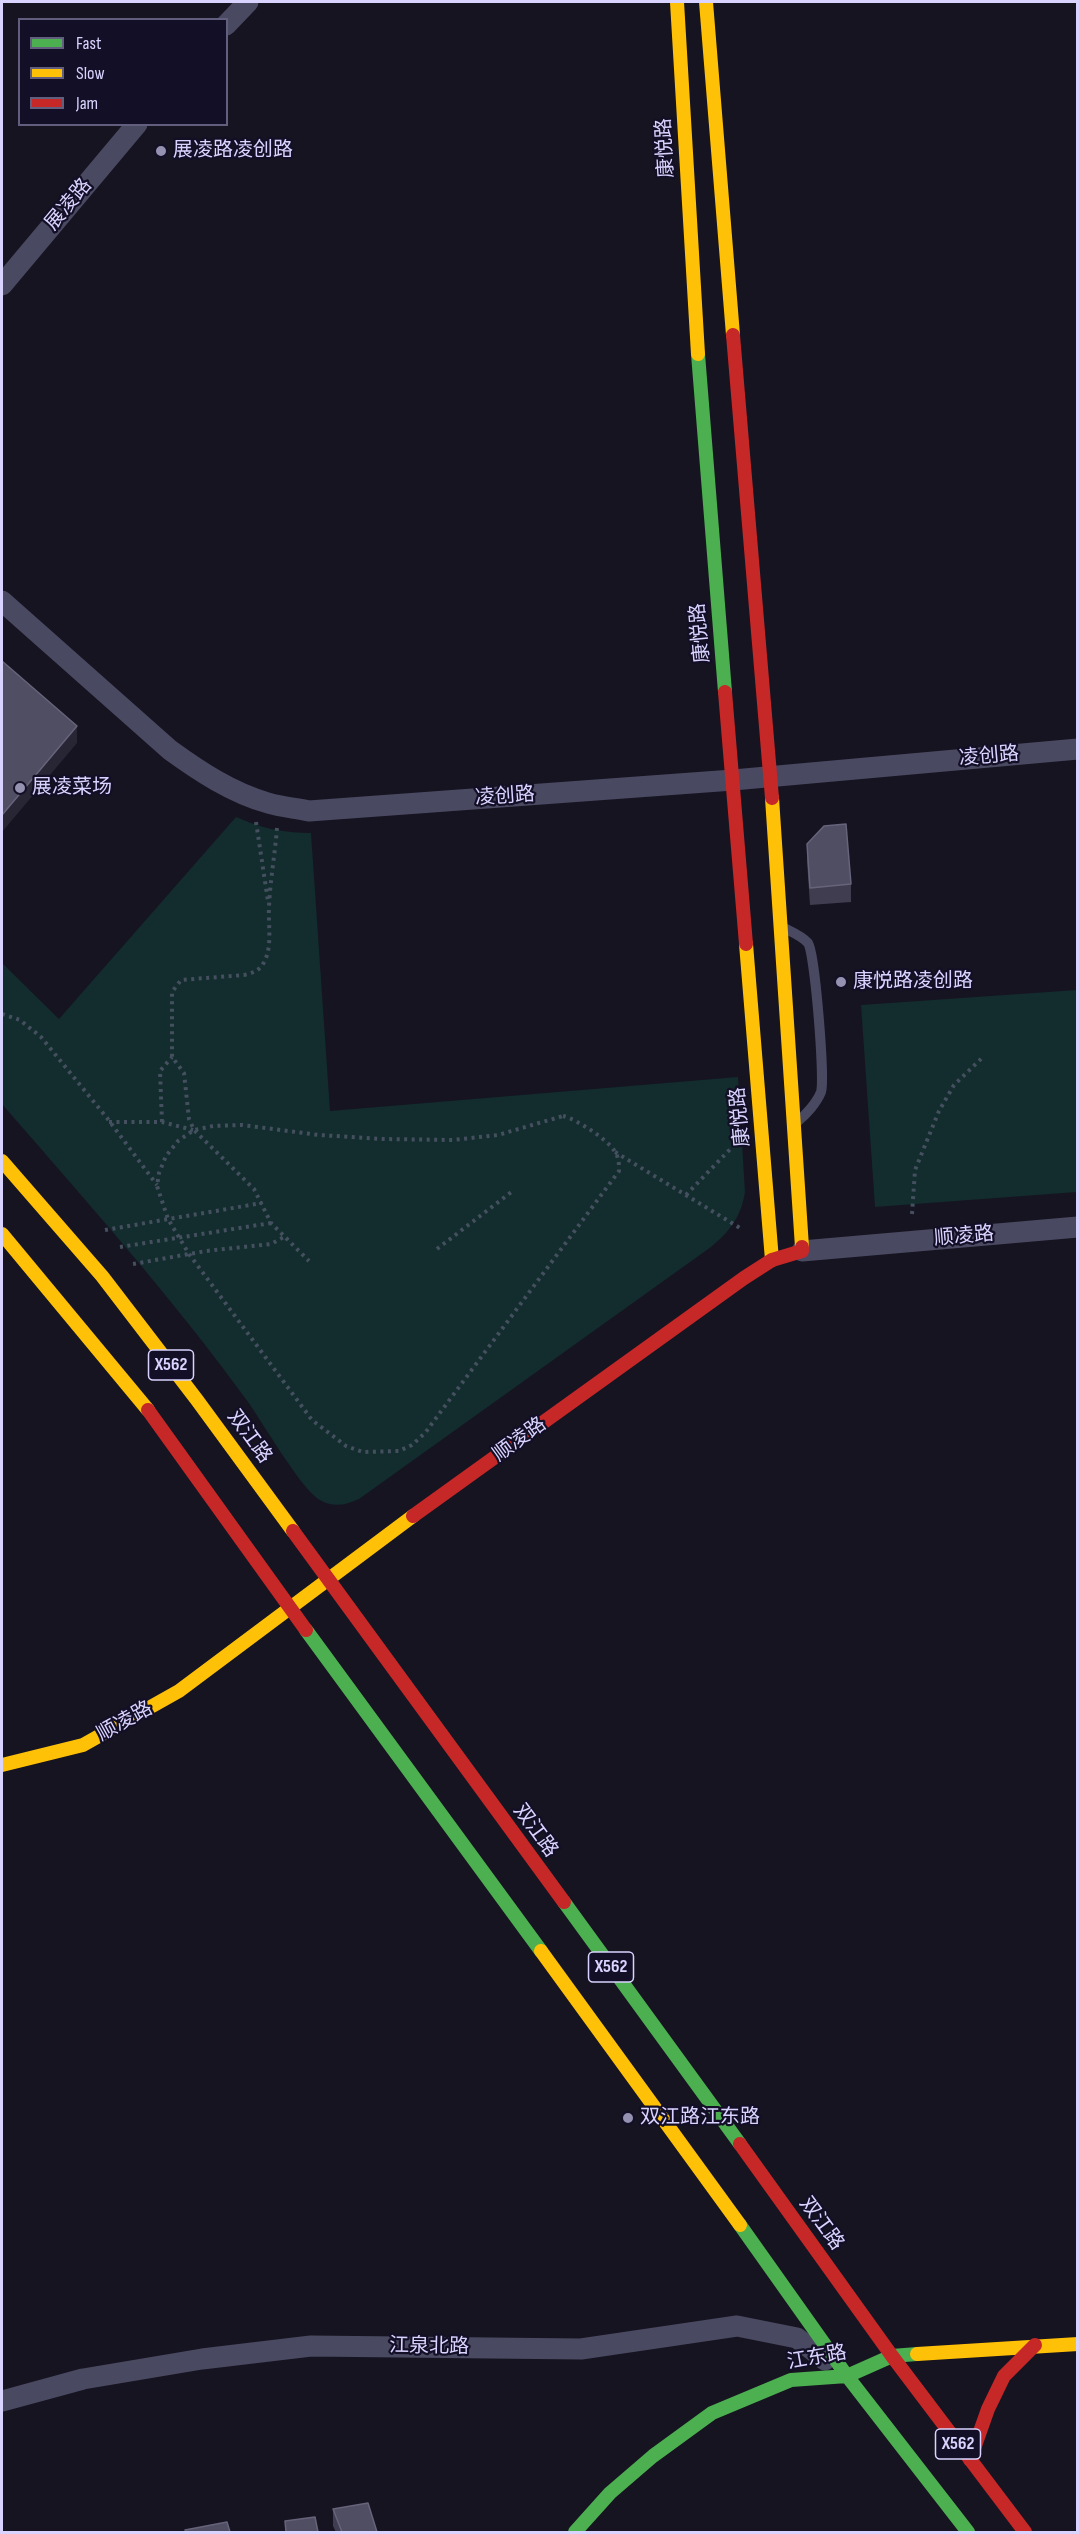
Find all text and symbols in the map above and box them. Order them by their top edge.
legend [18,18,228,126]
text: Fast [76,33,101,54]
text: Slow [76,63,105,84]
text: Jam [76,93,98,114]
street label: 康悦路 [652,117,680,179]
place label: 展凌路凌创路 [173,139,293,163]
marker: 展凌路凌创路 [154,144,168,158]
street label: 展凌路 [41,174,97,236]
street label: 康悦路 [686,602,716,664]
street label: 凌创路 [958,742,1020,772]
place label: 展凌菜场 [32,776,112,800]
marker: 展凌菜场 [13,781,27,795]
street label: 凌创路 [474,783,536,811]
place label: 康悦路凌创路 [853,970,973,994]
marker: 康悦路凌创路 [834,975,848,989]
street label: 康悦路 [726,1086,756,1148]
street label: 顺凌路 [933,1222,995,1252]
road number: X562 [148,1350,194,1380]
street label: 双江路 [222,1406,276,1468]
street label: 顺凌路 [489,1413,551,1467]
street label: 顺凌路 [93,1697,157,1747]
street label: 双江路 [508,1800,562,1862]
road number: X562 [588,1952,634,1982]
place label: 双江路江东路 [640,2106,760,2130]
marker: 双江路江东路 [621,2111,635,2125]
street label: 双江路 [794,2193,848,2255]
street label: 江泉北路 [389,2334,469,2360]
street label: 江东路 [785,2341,849,2375]
road number: X562 [936,2429,980,2459]

